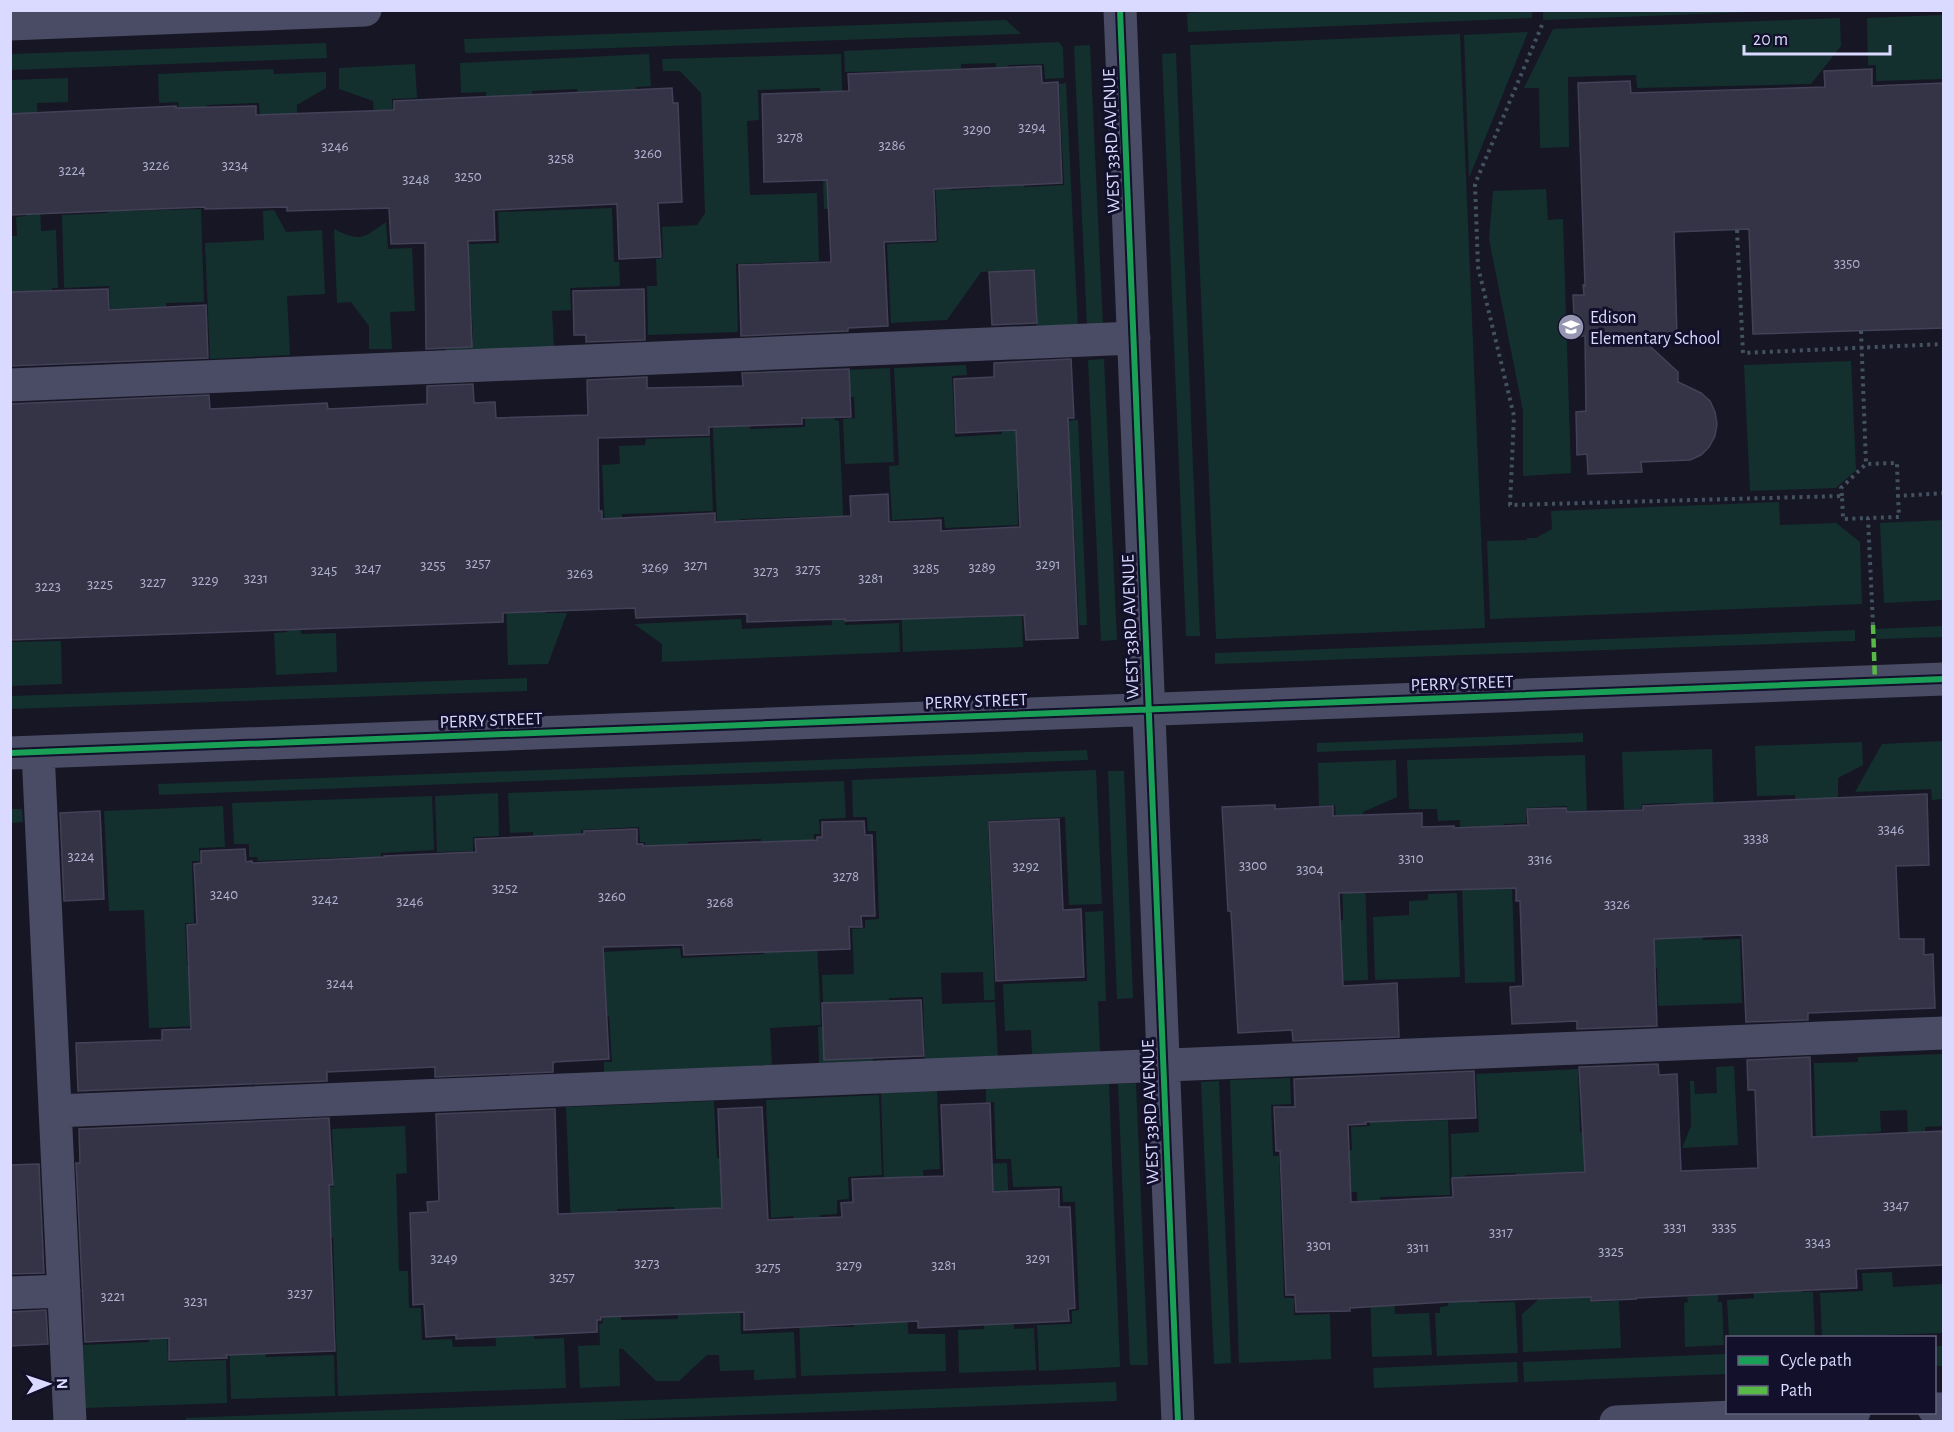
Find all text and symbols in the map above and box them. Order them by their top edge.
scale bar [1744,18,1890,56]
text: 20 m [1753,31,1788,49]
street label: WEST 33RD AVENUE [1100,68,1124,214]
house number: 3294 [1018,120,1046,135]
house number: 3290 [963,122,991,137]
house number: 3278 [777,130,803,145]
house number: 3286 [878,138,906,153]
house number: 3246 [321,139,349,154]
house number: 3260 [634,146,662,161]
house number: 3258 [548,151,574,166]
house number: 3226 [143,158,169,173]
house number: 3234 [222,158,248,173]
house number: 3224 [58,163,86,178]
house number: 3250 [454,169,482,184]
house number: 3248 [402,172,430,187]
house number: 3350 [1834,256,1860,271]
place label: Edison Elementary School [1590,309,1721,348]
school or university icon: Edison Elementary School [1556,312,1586,342]
street label: WEST 33RD AVENUE [1119,554,1143,700]
house number: 3257 [465,556,491,571]
house number: 3291 [1035,557,1061,572]
house number: 3255 [420,558,446,573]
house number: 3271 [684,558,708,573]
house number: 3269 [641,560,669,575]
house number: 3289 [968,560,996,575]
house number: 3247 [355,561,381,576]
house number: 3285 [913,561,939,576]
house number: 3275 [795,562,821,577]
house number: 3245 [311,563,337,578]
house number: 3273 [753,564,779,579]
house number: 3263 [567,566,593,581]
house number: 3231 [244,571,268,586]
house number: 3281 [858,571,884,586]
house number: 3229 [192,573,218,588]
house number: 3227 [140,575,166,590]
house number: 3225 [87,577,113,592]
house number: 3223 [35,579,61,594]
street label: PERRY STREET [1410,673,1514,695]
street label: PERRY STREET [924,691,1028,713]
street label: PERRY STREET [439,710,543,732]
house number: 3346 [1878,822,1904,837]
house number: 3338 [1743,831,1769,846]
house number: 3224 [67,849,95,864]
house number: 3310 [1398,851,1424,866]
house number: 3316 [1528,852,1552,867]
house number: 3300 [1239,858,1267,873]
house number: 3292 [1013,859,1040,874]
house number: 3304 [1296,862,1324,877]
house number: 3278 [833,869,859,884]
house number: 3252 [492,881,518,896]
house number: 3240 [210,887,238,902]
house number: 3260 [598,889,626,904]
house number: 3242 [311,892,339,907]
house number: 3246 [396,894,424,909]
house number: 3268 [706,895,734,910]
house number: 3326 [1604,897,1630,912]
house number: 3244 [326,976,354,991]
street label: WEST 33RD AVENUE [1139,1039,1163,1185]
house number: 3347 [1883,1198,1909,1213]
house number: 3331 [1663,1220,1687,1235]
house number: 3335 [1712,1220,1736,1235]
house number: 3317 [1489,1225,1513,1240]
house number: 3343 [1805,1235,1831,1250]
house number: 3301 [1306,1238,1332,1253]
house number: 3311 [1407,1240,1429,1255]
house number: 3325 [1598,1244,1624,1259]
house number: 3249 [430,1251,458,1266]
house number: 3291 [1025,1251,1051,1266]
house number: 3273 [634,1256,660,1271]
house number: 3279 [836,1258,862,1273]
house number: 3281 [931,1258,957,1273]
house number: 3275 [755,1260,781,1275]
house number: 3257 [549,1270,575,1285]
house number: 3237 [287,1286,313,1301]
house number: 3221 [101,1289,126,1304]
house number: 3231 [184,1294,208,1309]
legend [1726,1336,1936,1414]
text: Cycle path [1780,1352,1852,1370]
north arrow [18,1354,78,1414]
text: N [54,1378,70,1389]
text: Path [1780,1382,1812,1400]

